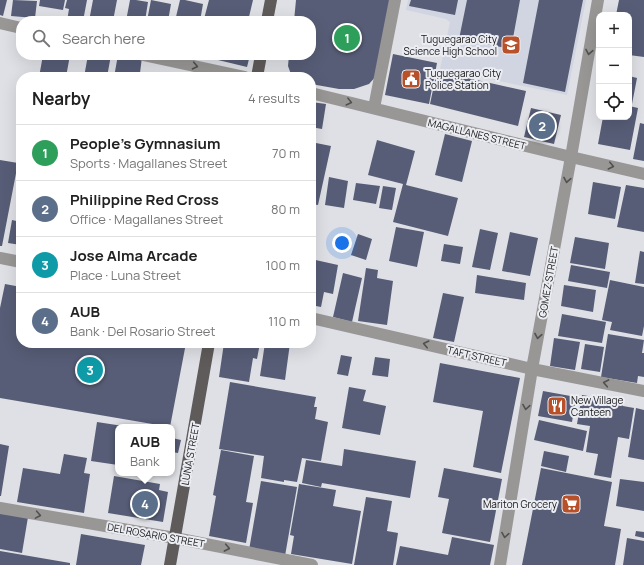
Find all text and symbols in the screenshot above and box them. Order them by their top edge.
map controls [596,12,632,120]
button: + [596,12,632,48]
search box [16,16,316,60]
pin: 1 [334,23,360,53]
icon: search [30,27,52,49]
text: Search here [62,28,145,49]
place label: Tuguegarao City Science High School [403,32,498,58]
school or university icon: Tuguegarao City Science High School [500,34,522,56]
button: − [596,48,632,84]
one-way arrow [585,49,594,55]
one-way arrow [192,62,198,70]
place label: Tuguegarao City Police Station [425,66,502,92]
public building icon: Tuguegarao City Police Station [400,68,422,90]
button: locate [596,84,632,120]
text: Nearby [32,87,90,110]
text: 4 results [248,89,300,107]
one-way arrow [346,98,352,106]
pin: 2 [529,111,555,141]
street label: MAGALLANES STREET [427,115,527,153]
text: People's Gymnasium [70,133,221,154]
text: 1 [42,144,48,162]
text: 70 m [272,144,300,162]
text: Sports · Magallanes Street [70,154,228,172]
one-way arrow [608,162,614,170]
one-way arrow [563,177,571,183]
text: Philippine Red Cross [70,189,219,210]
text: 2 [41,200,49,218]
text: 80 m [271,200,300,218]
text: Office · Magallanes Street [70,210,223,228]
your location [332,233,352,253]
text: Jose Alma Arcade [70,245,197,266]
street label: GOMEZ STREET [535,245,561,319]
text: 3 [41,256,49,274]
text: 100 m [265,256,300,274]
text: Place · Luna Street [70,266,181,284]
text: AUB [70,301,100,322]
text: 4 [41,312,49,330]
text: 110 m [268,312,300,330]
text: Bank · Del Rosario Street [70,322,216,340]
one-way arrow [534,333,543,339]
one-way arrow [423,341,429,349]
street label: TAFT STREET [446,342,508,370]
pin: 3 [77,355,103,385]
one-way arrow [603,380,609,388]
place label: New Village Canteen [571,393,623,419]
restaurant icon: New Village Canteen [546,395,568,417]
one-way arrow [522,404,531,410]
street label: LUNA STREET [178,422,202,486]
popup [115,424,175,476]
text: AUB [130,431,160,452]
text: Bank [130,452,159,470]
pin: 4 [132,489,158,519]
supermarket icon: Mariton Grocery [560,493,582,515]
place label: Mariton Grocery [483,497,558,511]
one-way arrow [35,510,42,518]
street label: DEL ROSARIO STREET [106,520,206,550]
one-way arrow [501,532,509,538]
one-way arrow [224,544,230,552]

